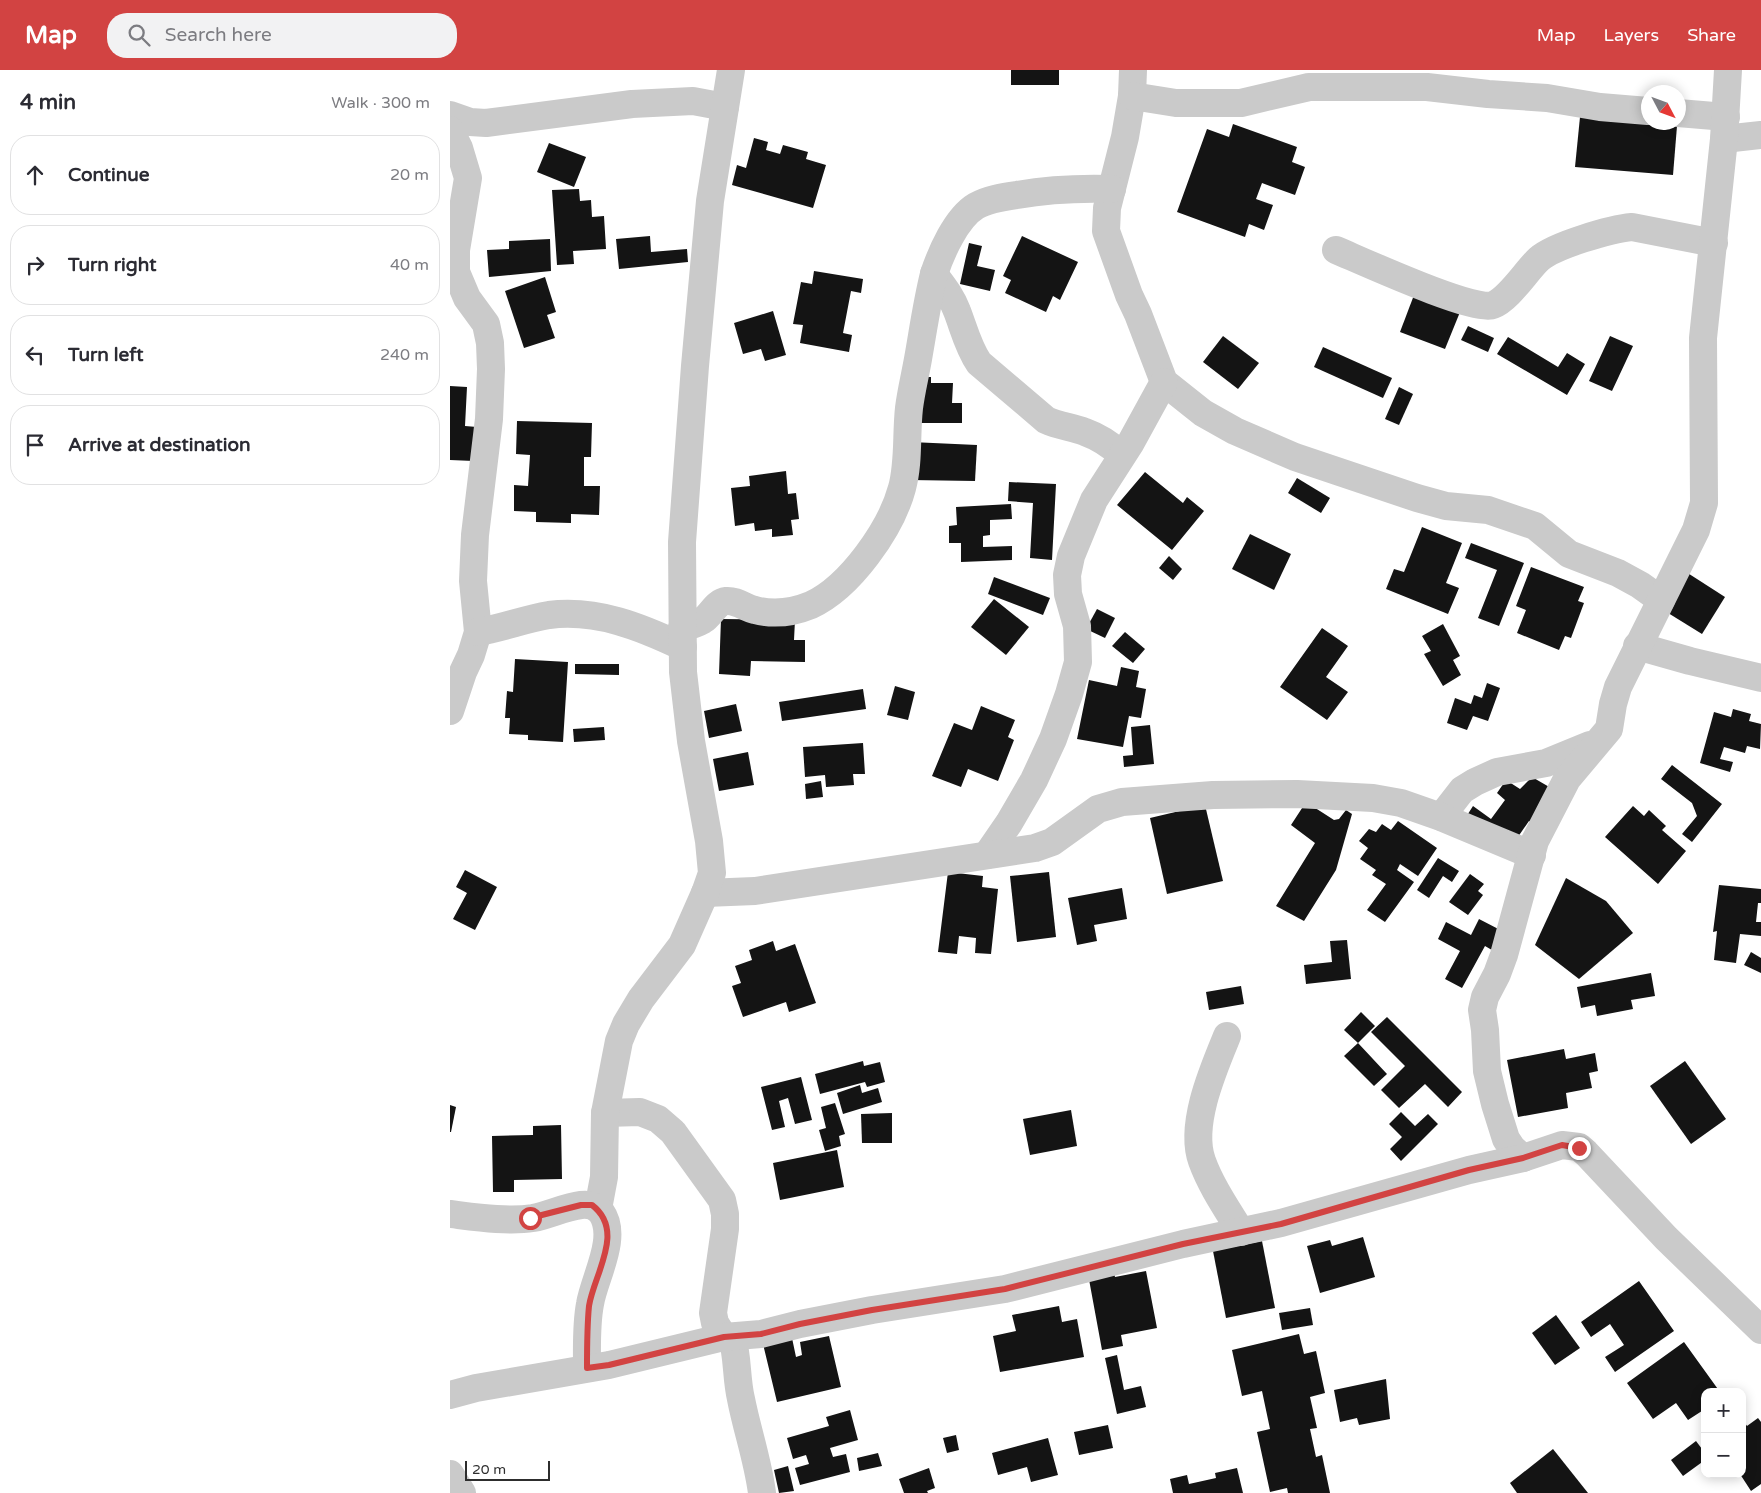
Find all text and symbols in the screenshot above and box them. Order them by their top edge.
search box [107,13,457,58]
text: Map [25,21,77,50]
icon: search [125,21,153,49]
text: Search here [165,24,272,46]
text: Map [1537,24,1576,46]
text: Layers [1604,24,1659,46]
text: Share [1687,24,1736,46]
north arrow [1641,85,1686,130]
text: 4 min [20,90,76,115]
text: Walk · 300 m [331,93,430,113]
icon: ahead [21,161,49,189]
text: Continue [68,164,150,186]
text: 20 m [390,165,429,185]
icon: right [21,251,49,279]
text: Turn right [68,254,156,276]
text: 40 m [390,255,429,275]
icon: left [21,341,49,369]
text: Turn left [68,344,144,366]
text: 240 m [380,345,429,365]
icon: arrive [21,431,49,459]
text: Arrive at destination [68,434,251,456]
route end [1568,1137,1591,1160]
route start [519,1207,542,1230]
map controls [1701,1388,1746,1478]
button: + [1701,1388,1746,1433]
button: − [1701,1433,1746,1478]
scale bar [465,1458,550,1481]
text: 20 m [472,1461,506,1478]

